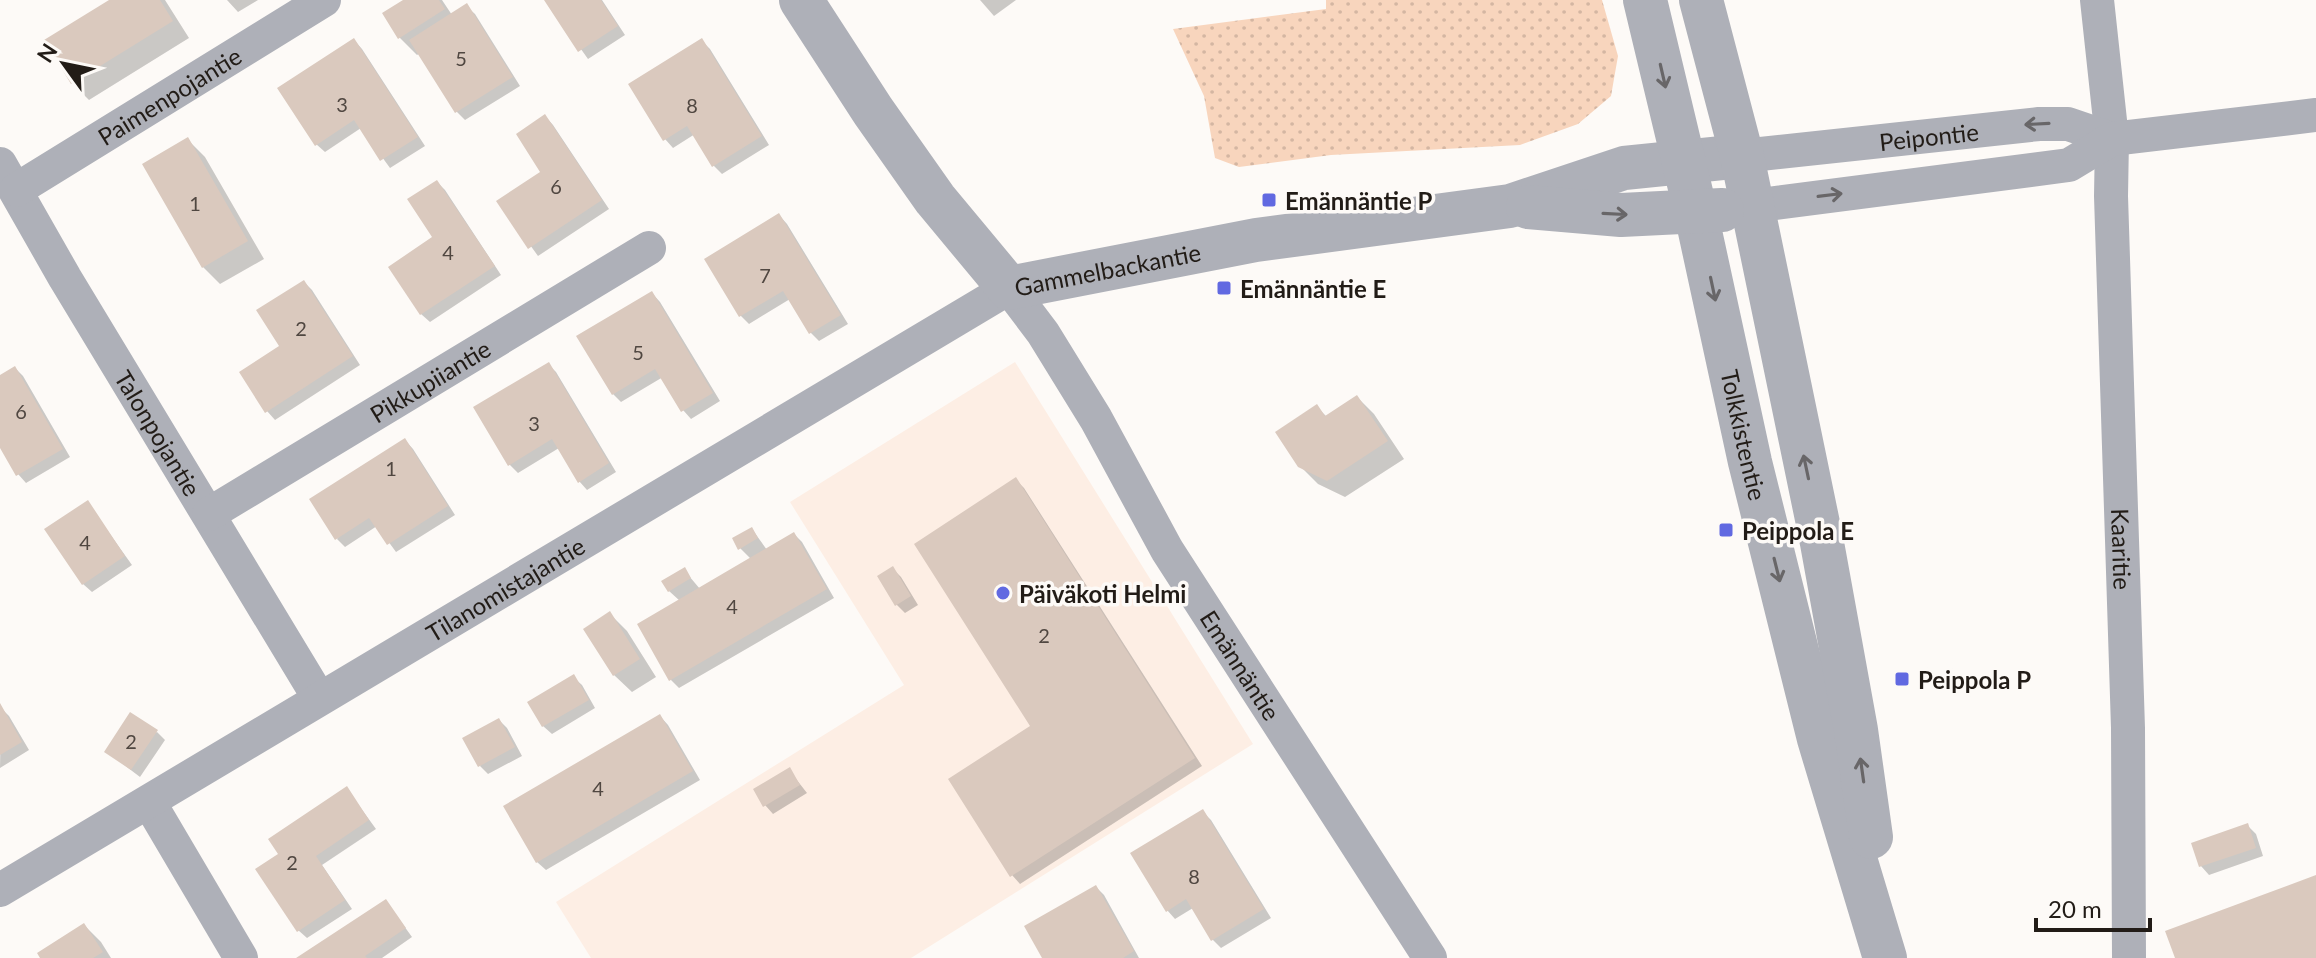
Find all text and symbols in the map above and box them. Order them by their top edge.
north arrow [24,24,104,104]
text: N [31,38,63,67]
street label: Paimenpojantie [92,40,246,151]
house number: 5 [455,46,467,70]
one-way arrow [1657,62,1672,88]
house number: 3 [336,92,348,116]
house number: 8 [686,93,698,117]
street label: Peipontie [1878,116,1980,156]
one-way arrow [2024,117,2051,132]
house number: 6 [550,174,562,198]
place label: Emännäntie P [1285,186,1433,215]
one-way arrow [1816,188,1843,203]
house number: 1 [189,191,201,215]
marker: Emännäntie P [1260,191,1278,209]
one-way arrow [1601,207,1628,222]
street label: Gammelbackantie [1012,237,1203,301]
house number: 4 [442,240,454,264]
house number: 7 [759,263,771,287]
place label: Emännäntie E [1240,274,1386,303]
one-way arrow [1706,276,1721,302]
marker: Emännäntie E [1215,279,1233,297]
house number: 2 [295,316,307,340]
street label: Pikkupiiantie [364,333,495,428]
house number: 5 [632,340,644,364]
street label: Talonpojantie [110,365,208,501]
street label: Tolkkistentie [1716,367,1773,503]
house number: 6 [15,399,27,423]
house number: 3 [528,411,540,435]
one-way arrow [1798,455,1813,480]
house number: 1 [385,456,397,480]
street label: Kaaritie [2106,508,2138,590]
place label: Peippola E [1742,516,1854,545]
marker: Peippola E [1717,521,1735,539]
house number: 4 [79,530,91,554]
street label: Tilanomistajantie [420,530,589,647]
one-way arrow [1770,557,1785,582]
place label: Päiväkoti Helmi [1019,579,1186,608]
marker: Päiväkoti Helmi [994,584,1012,602]
house number: 4 [726,594,738,618]
street label: Emännäntie [1195,605,1287,725]
house number: 2 [1038,623,1050,647]
place label: Peippola P [1918,665,2031,694]
marker: Peippola P [1893,670,1911,688]
house number: 2 [125,729,137,753]
one-way arrow [1854,758,1869,783]
house number: 4 [592,776,604,800]
house number: 2 [286,850,298,874]
house number: 8 [1188,864,1200,888]
scale bar [2036,882,2150,932]
text: 20 m [2048,894,2102,923]

